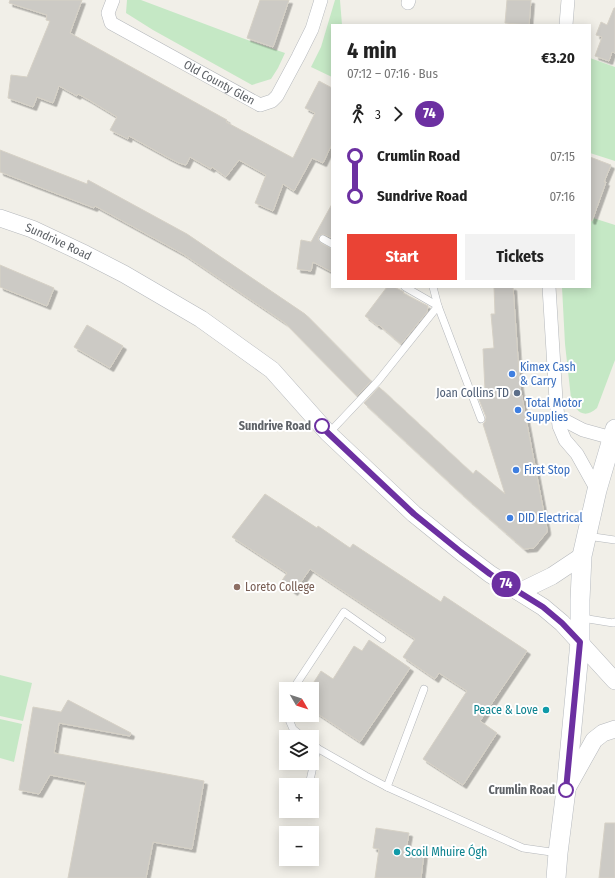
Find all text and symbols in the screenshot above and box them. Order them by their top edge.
text: 4 min [347,37,397,64]
text: €3.20 [541,49,575,67]
street label: Old County Glen [181,57,257,108]
text: 07:12 – 07:16 · Bus [347,66,438,81]
icon: walk [347,103,369,125]
icon: forward [387,103,409,125]
text: 74 [423,105,436,122]
text: 3 [375,107,381,122]
text: Crumlin Road [377,147,460,165]
text: 07:15 [550,149,575,164]
text: Sundrive Road [377,187,467,205]
text: 07:16 [549,189,575,204]
street label: Sundrive Road [24,220,94,263]
button: Start [347,234,457,280]
button: Tickets [465,234,575,280]
place label: Kimex Cash & Carry [520,360,576,388]
marker: Kimex Cash & Carry [507,369,517,379]
place label: Joan Collins TD [436,386,509,400]
marker: Joan Collins TD [512,388,522,398]
place label: Total Motor Supplies [526,396,583,424]
marker: Total Motor Supplies [513,405,523,415]
marker: Sundrive Road [314,418,330,434]
place label: Sundrive Road [239,419,311,433]
place label: First Stop [524,463,570,477]
marker: First Stop [511,465,521,475]
place label: DID Electrical [518,511,583,525]
marker: DID Electrical [505,513,515,523]
line badge: 74 [488,571,524,597]
text: 74 [500,575,512,592]
place label: Loreto College [245,580,315,594]
marker: Loreto College [232,582,242,592]
north arrow [279,682,319,722]
map controls [279,682,319,866]
place label: Peace & Love [473,703,538,717]
marker: Peace & Love [541,705,551,715]
button: layers [279,730,319,770]
button: + [279,778,319,818]
marker: Crumlin Road [558,782,574,798]
place label: Crumlin Road [489,783,555,797]
button: − [279,826,319,866]
place label: Scoil Mhuire Ógh [405,844,487,859]
marker: Scoil Mhuire Ógh [392,847,402,857]

